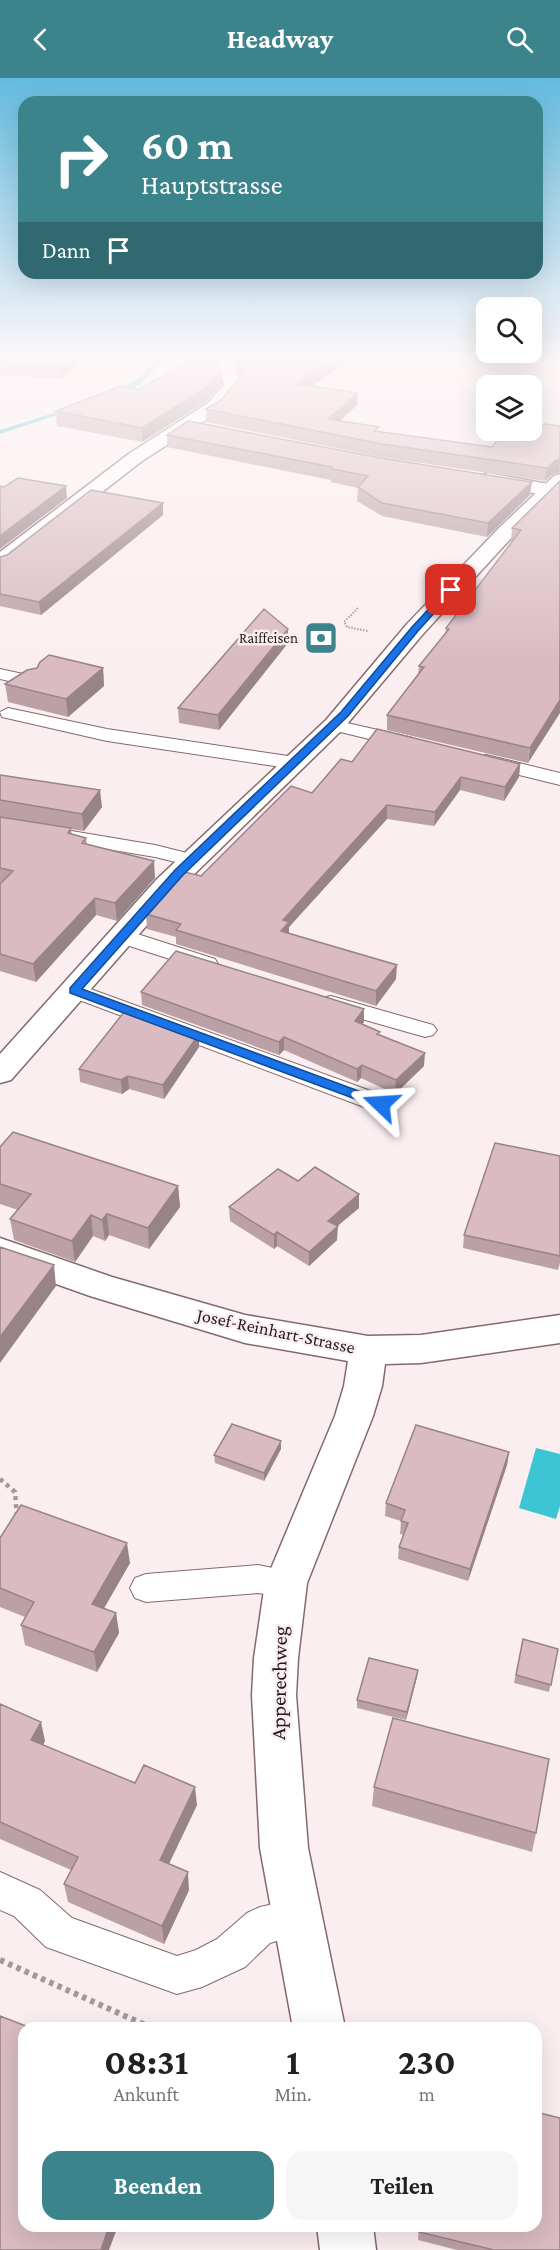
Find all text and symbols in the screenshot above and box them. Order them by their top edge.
icon: back [24,23,57,56]
icon: search [503,23,536,56]
text: Headway [227,24,333,54]
icon: right [42,120,120,198]
text: 60 m [141,121,233,168]
text: Hauptstrasse [141,170,283,200]
icon: arrive [102,234,135,267]
text: Dann [42,238,90,263]
map controls [476,297,542,441]
button: search [476,297,542,363]
button: layers [476,375,542,441]
pin [425,564,476,615]
icon: arrive [434,573,467,606]
bank icon: Raiffeisen [303,620,339,656]
place label: Raiffeisen [239,630,298,646]
position arrow [349,1072,413,1136]
street label: Josef-Reinhart-Strasse [193,1304,357,1358]
street label: Apperechweg [266,1626,292,1740]
text: 08:31 [104,2042,188,2082]
text: 1 [286,2042,300,2082]
text: 230 [398,2042,456,2082]
text: Ankunft [114,2083,179,2105]
text: Min. [274,2083,312,2105]
text: m [419,2083,435,2105]
button: Beenden [42,2151,274,2220]
button: Teilen [286,2151,518,2220]

